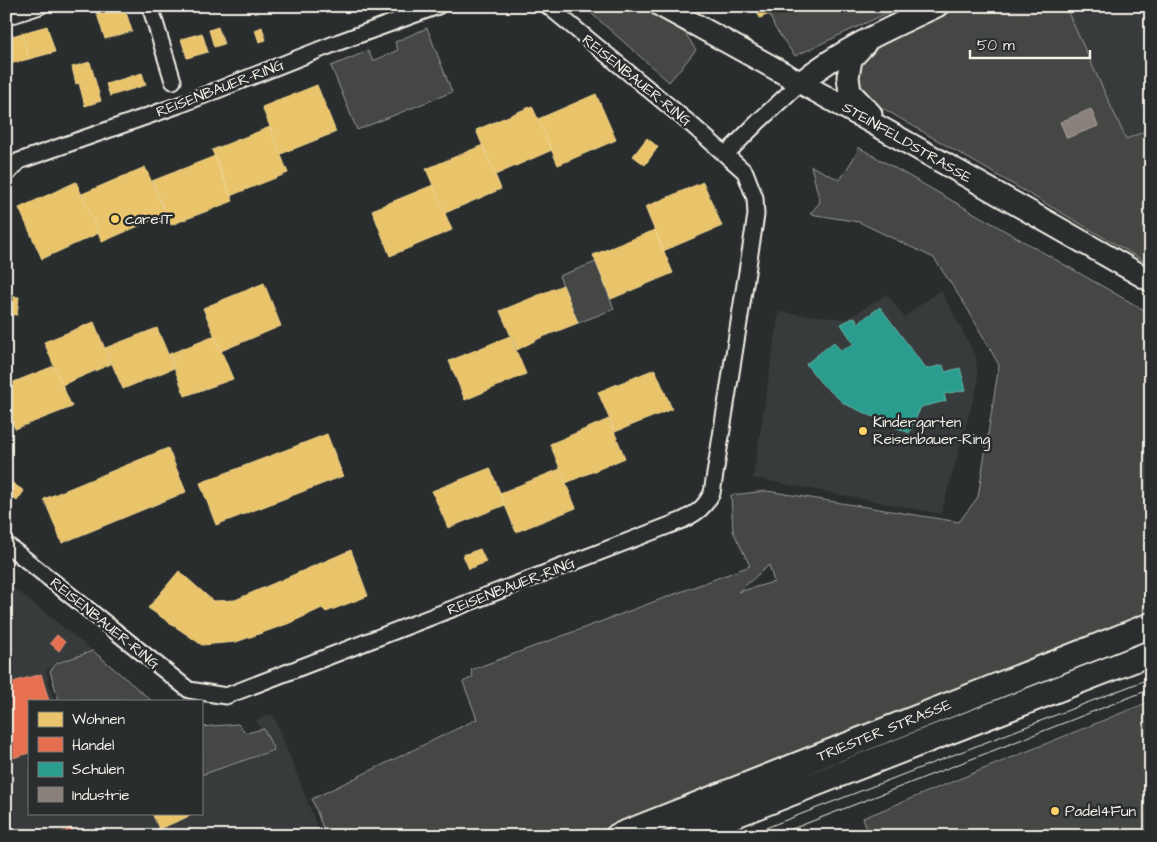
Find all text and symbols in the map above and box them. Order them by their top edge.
scale bar [970,28,1090,60]
street label: REISENBAUER-RING [577,30,696,132]
text: 50 m [977,35,1015,56]
street label: REISENBAUER-RING [153,54,288,123]
street label: STEINFELDSTRASSE [838,97,975,188]
place label: care:IT [125,209,173,230]
marker: care:IT [109,213,121,225]
place label: Kindergarten Reisenbauer-Ring [873,412,990,451]
marker: Kindergarten Reisenbauer-Ring [857,425,869,437]
street label: REISENBAUER-RING [444,552,579,621]
street label: REISENBAUER-RING [45,573,164,675]
street label: TRIESTER STRASSE [814,694,955,767]
legend [28,700,202,814]
text: Wohnen [72,709,126,730]
text: Handel [72,735,114,756]
text: Schulen [72,759,125,780]
text: Industrie [72,785,129,806]
place label: Padel4Fun [1065,801,1137,822]
marker: Padel4Fun [1049,805,1061,817]

